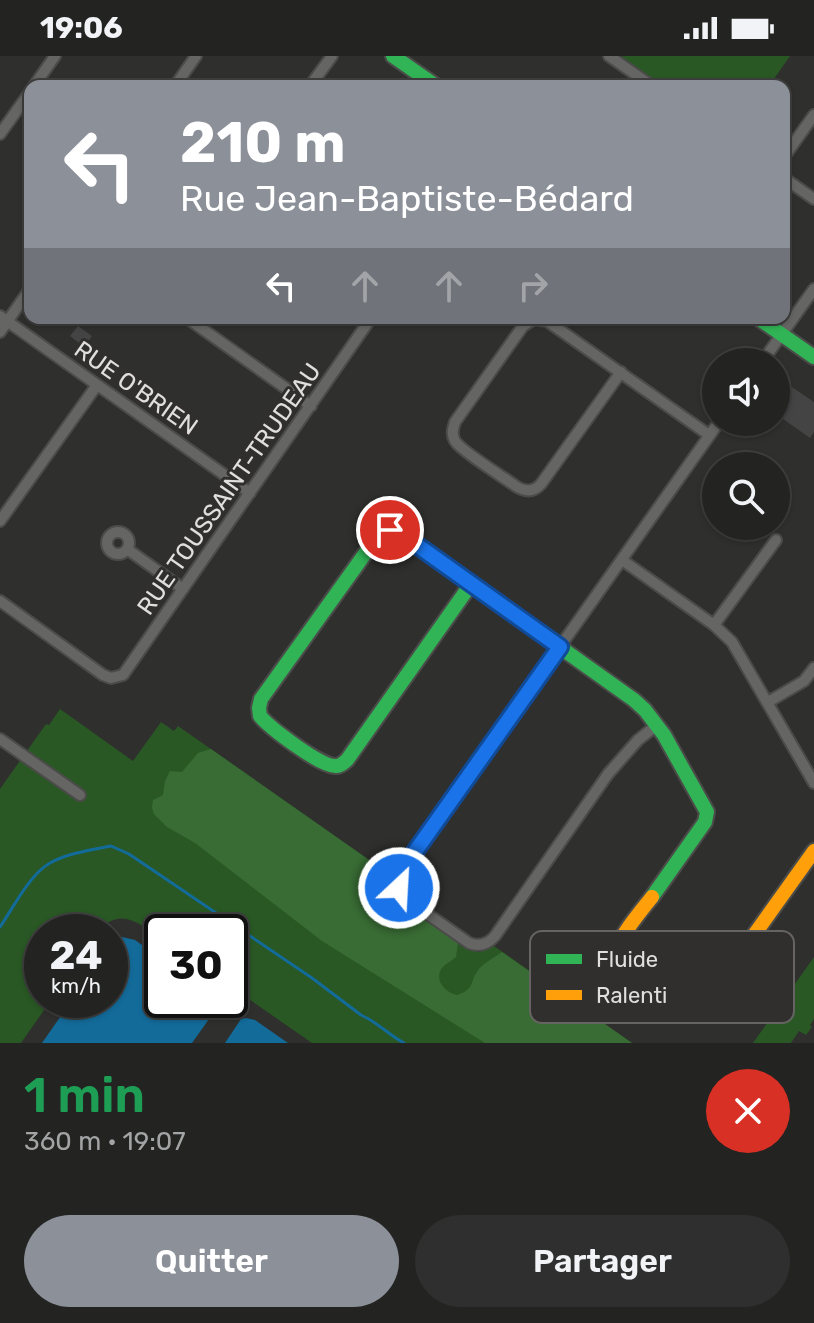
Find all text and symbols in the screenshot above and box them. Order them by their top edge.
text: 19:06 [40,10,123,46]
text: 210 m [180,110,346,176]
icon: left [48,112,152,216]
text: Rue Jean-Baptiste-Bédard [180,177,634,220]
icon: left [259,264,303,308]
icon: ahead [343,264,387,308]
icon: ahead [427,264,471,308]
icon: right [511,264,555,308]
street label: RUE O'BRIEN [69,335,203,441]
map controls [702,348,790,540]
button: sound [702,348,790,436]
street label: RUE TOUSSAINT-TRUDEAU [131,358,327,620]
button: search [702,452,790,540]
pin [356,496,424,564]
icon: arrive [368,508,412,552]
position arrow [357,846,441,930]
speed limit sign: 30 [144,914,248,1018]
legend [530,931,794,1023]
text: 24 [49,932,103,979]
text: Fluide [596,946,658,973]
text: km/h [51,974,101,998]
text: Ralenti [596,982,667,1009]
text: 1 min [24,1067,145,1124]
button: close [706,1069,790,1153]
text: 360 m · 19:07 [24,1126,186,1157]
button: Quitter [24,1215,399,1307]
button: Partager [415,1215,790,1307]

